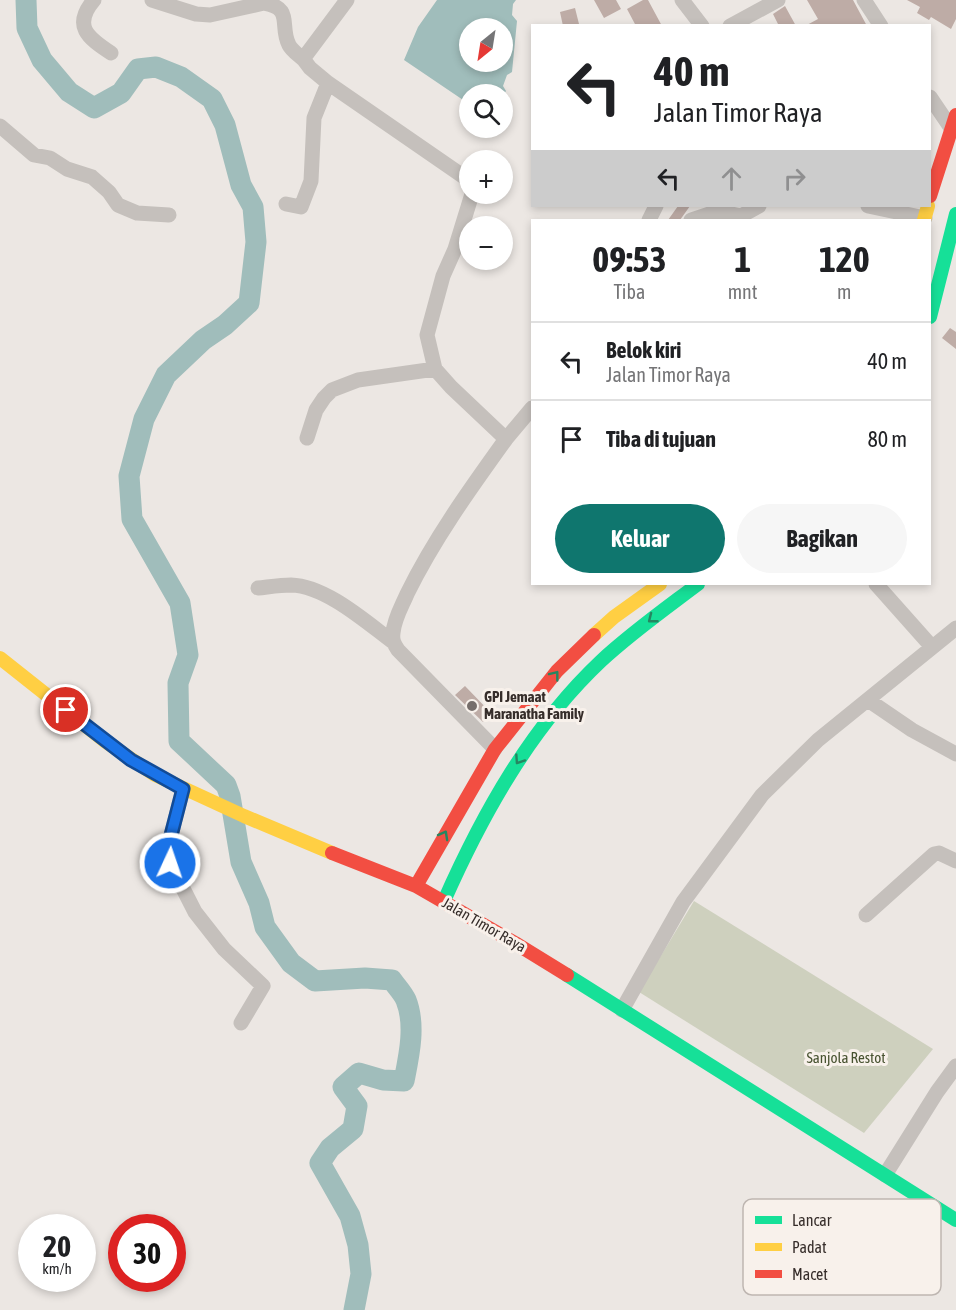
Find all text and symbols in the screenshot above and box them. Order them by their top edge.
north arrow [459,18,513,72]
map controls [459,18,513,270]
text: 40 m [654,47,729,95]
icon: left [555,48,633,126]
button: search [459,84,513,138]
text: Jalan Timor Raya [654,97,822,128]
button: + [459,150,513,204]
icon: left [652,162,685,195]
icon: ahead [715,162,748,195]
icon: right [778,162,811,195]
button: − [459,216,513,270]
text: 09:53 [592,238,666,280]
text: 1 [734,238,751,280]
text: 120 [819,238,870,280]
text: Tiba [613,280,645,303]
text: mnt [728,280,758,303]
text: m [837,280,851,303]
text: Belok kiri [606,337,681,363]
icon: left [555,345,588,378]
text: 40 m [867,348,907,374]
text: Jalan Timor Raya [606,363,731,386]
icon: arrive [555,423,588,456]
text: Tiba di tujuan [606,426,716,452]
text: 80 m [867,426,907,452]
button: Keluar [555,504,725,573]
button: Bagikan [737,504,907,573]
one-way arrow [648,612,659,623]
one-way arrow [547,671,558,682]
pin [40,684,91,735]
place label: GPI Jemaat Maranatha Family [484,688,585,722]
icon: arrive [49,693,82,726]
marker: GPI Jemaat Maranatha Family [465,699,479,713]
one-way arrow [515,753,526,764]
position arrow [138,831,202,895]
one-way arrow [437,831,448,841]
street label: Jalan Timor Raya [439,894,529,955]
park label: Sanjola Restot [806,1049,886,1066]
legend [743,1199,941,1295]
text: Lancar [792,1211,832,1229]
speed limit sign: 30 [108,1214,186,1292]
text: 20 [43,1229,71,1263]
text: Padat [792,1238,827,1256]
text: km/h [42,1260,72,1277]
text: Macet [792,1265,828,1283]

